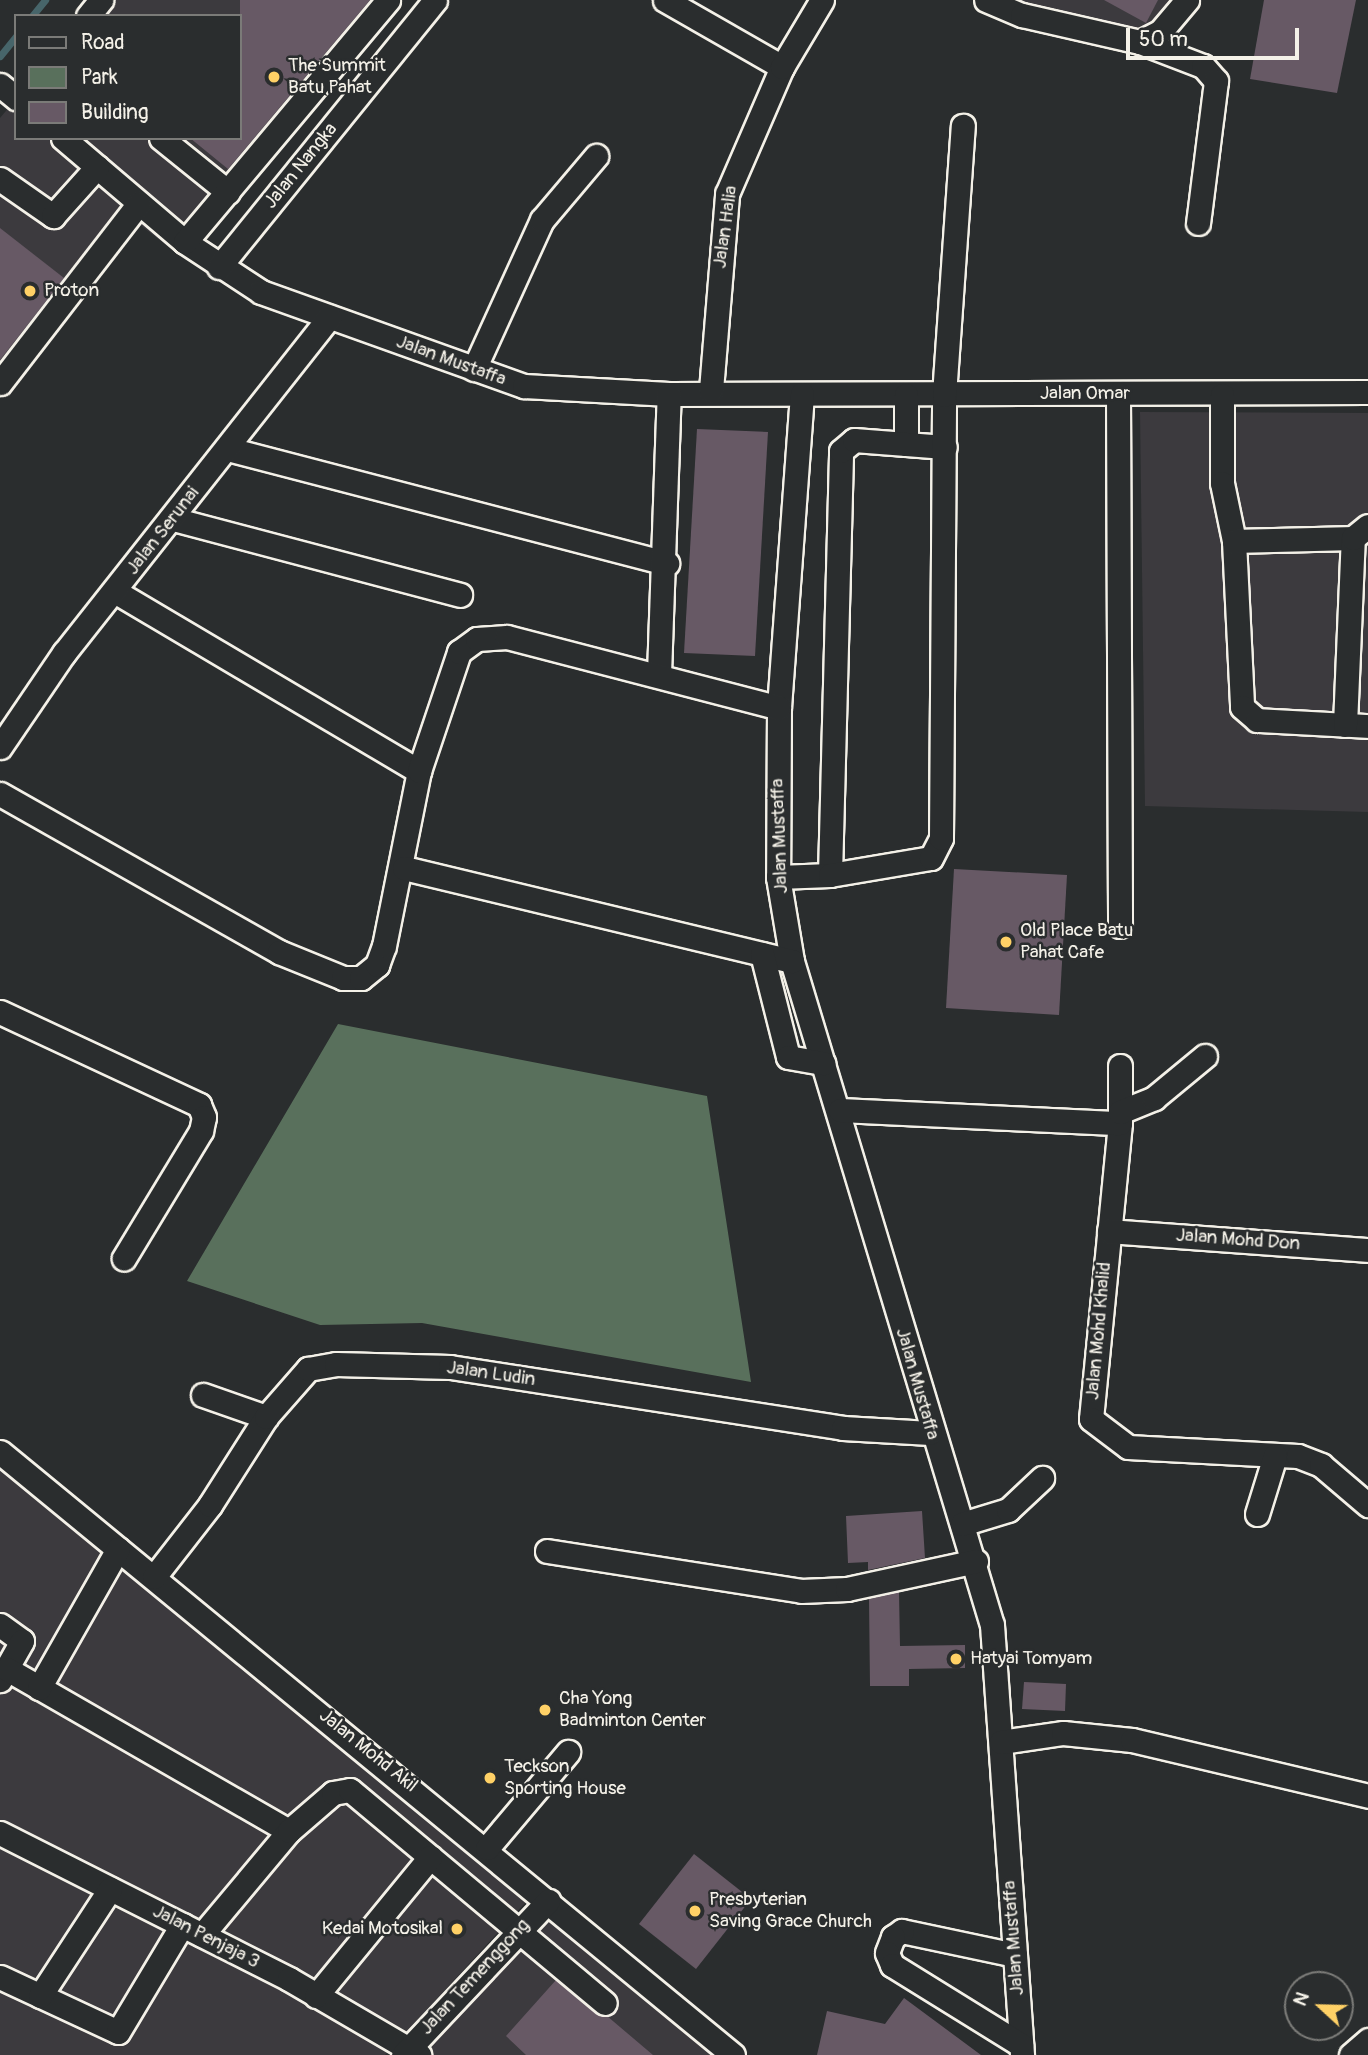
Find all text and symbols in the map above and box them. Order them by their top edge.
legend [14,14,242,140]
scale bar [1130,14,1303,58]
text: 50 m [1139,26,1188,53]
text: Road [81,29,125,56]
place label: The Summit Batu Pahat [288,55,386,99]
text: Park [81,64,118,91]
marker: The Summit Batu Pahat [266,69,282,85]
text: Building [81,99,148,126]
street label: Jalan Nangka [259,119,343,213]
street label: Jalan Halia [709,184,743,270]
place label: Proton [44,280,99,302]
marker: Proton [22,283,38,299]
street label: Jalan Mustaffa [393,331,509,391]
street label: Jalan Omar [1040,383,1130,405]
street label: Jalan Serunai [122,482,204,580]
street label: Jalan Mustaffa [767,778,793,894]
place label: Old Place Batu Pahat Cafe [1020,920,1133,964]
marker: Old Place Batu Pahat Cafe [998,934,1014,950]
street label: Jalan Mohd Don [1175,1224,1301,1256]
street label: Jalan Mohd Khalid [1082,1261,1116,1401]
street label: Jalan Mustaffa [890,1326,944,1442]
street label: Jalan Ludin [445,1357,537,1391]
place label: Hatyai Tomyam [970,1648,1092,1670]
marker: Hatyai Tomyam [948,1651,964,1667]
place label: Cha Yong Badminton Center [559,1688,706,1732]
marker: Cha Yong Badminton Center [537,1702,553,1718]
street label: Jalan Mohd Akil [314,1704,422,1798]
place label: Teckson Sporting House [504,1756,626,1800]
marker: Teckson Sporting House [482,1770,498,1786]
street label: Jalan Mustaffa [999,1880,1029,1996]
place label: Presbyterian Saving Grace Church [709,1889,872,1933]
street label: Jalan Penjaja 3 [149,1900,263,1974]
marker: Presbyterian Saving Grace Church [687,1903,703,1919]
street label: Jalan Temenggong [415,1914,535,2040]
place label: Kedai Motosikal [322,1918,443,1940]
marker: Kedai Motosikal [449,1921,465,1937]
north arrow [1284,1971,1354,2041]
text: N [1288,1988,1315,2009]

